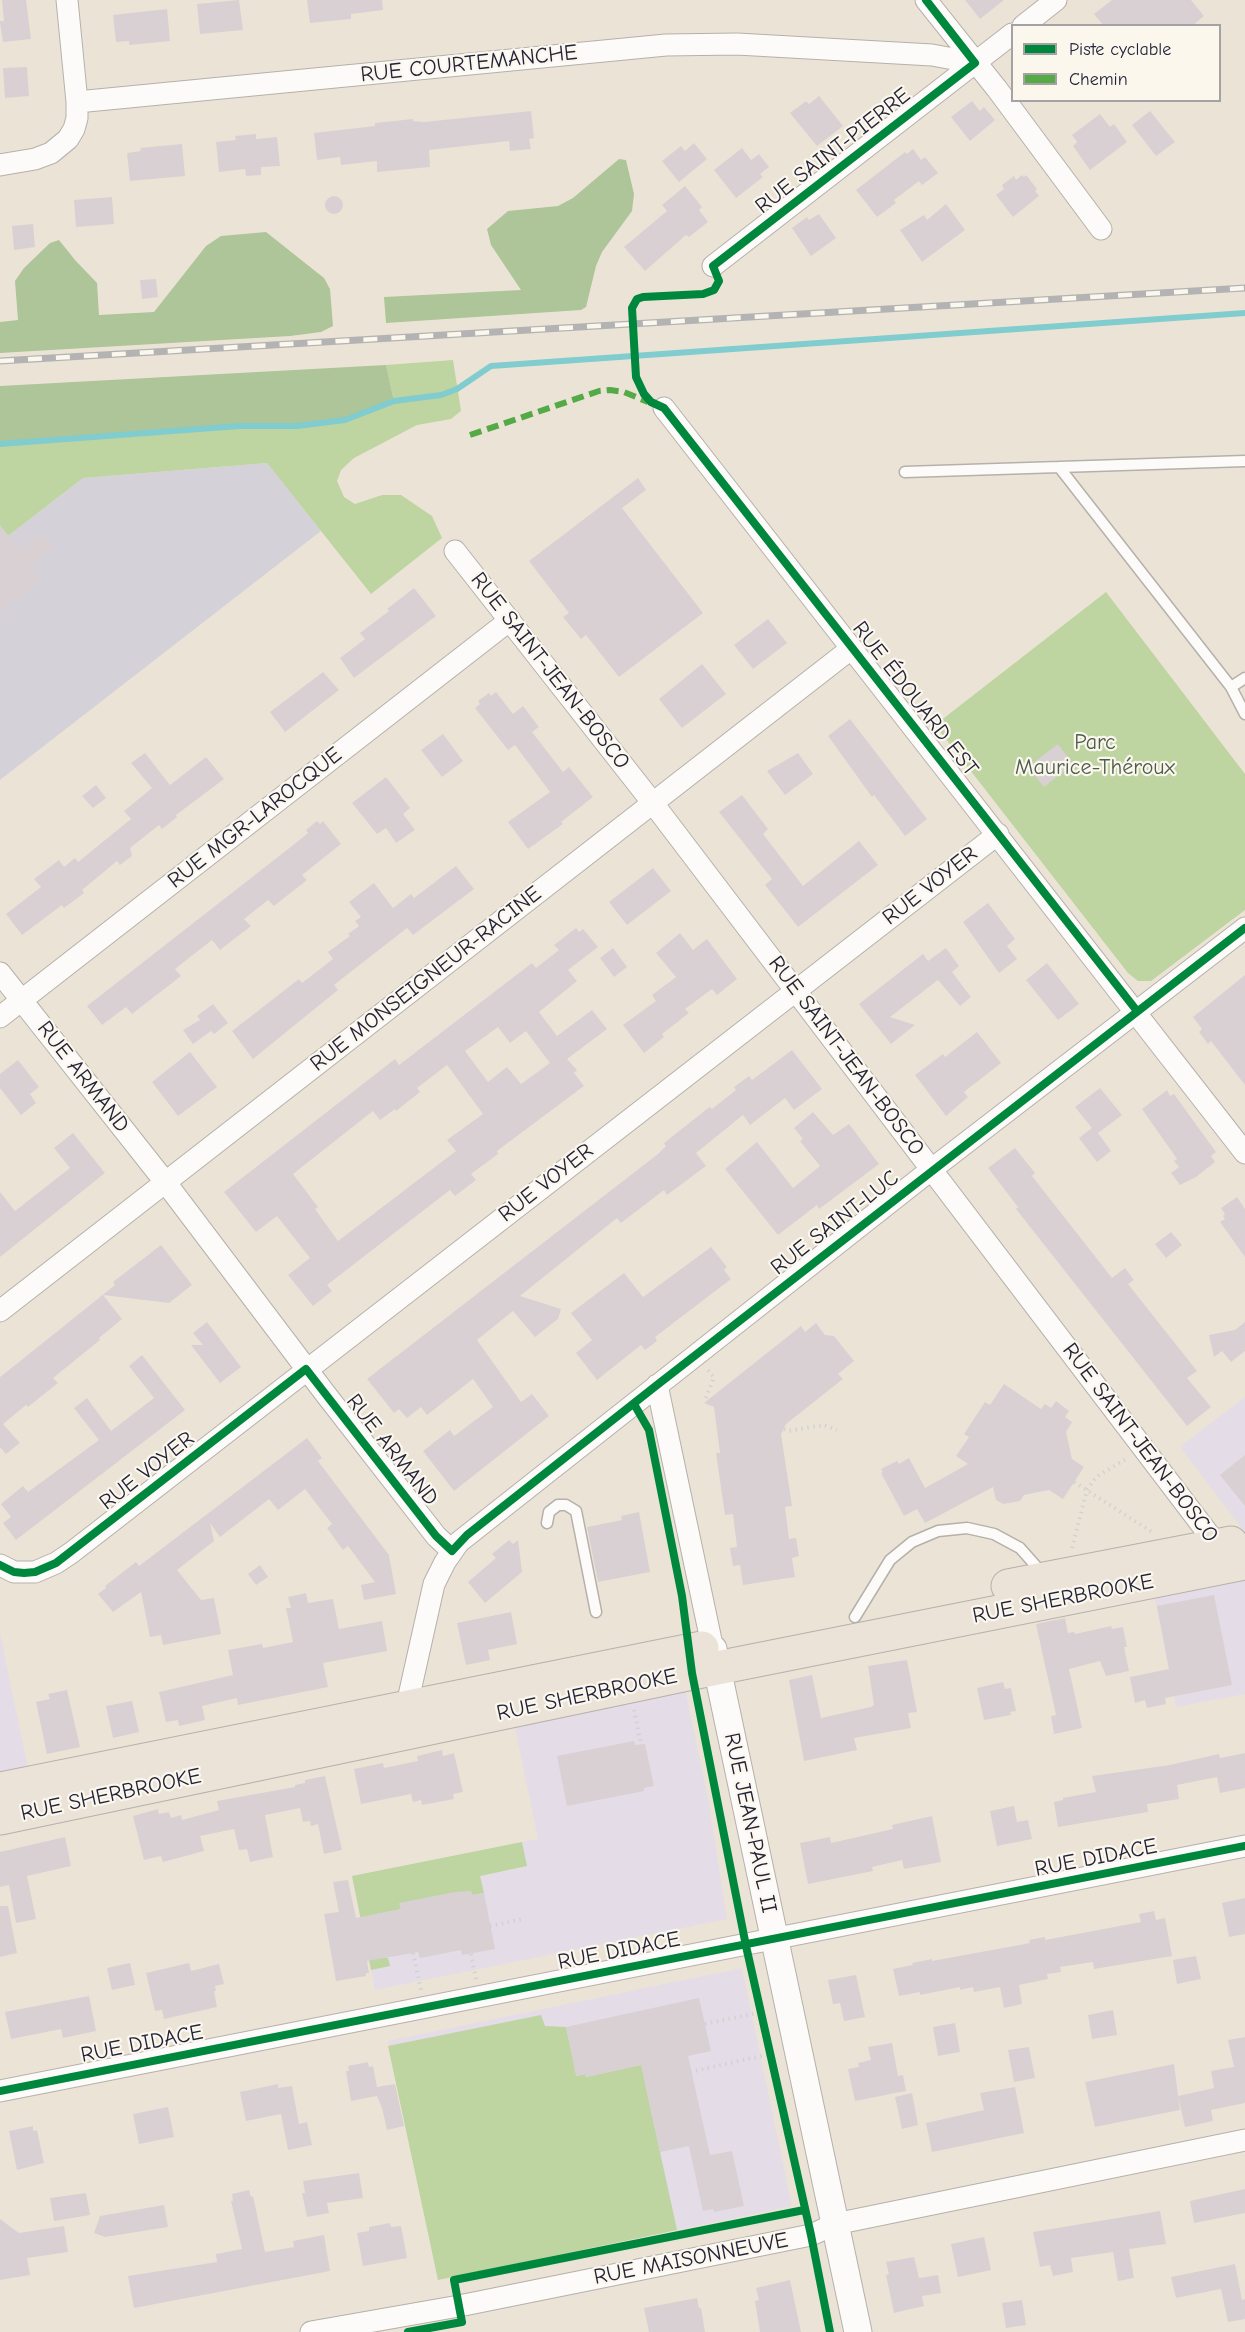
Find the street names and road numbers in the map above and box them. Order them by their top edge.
street label: RUE COURTEMANCHE [359,39,579,89]
street label: RUE SAINT-PIERRE [750,82,916,220]
street label: RUE SAINT-JEAN-BOSCO [465,567,635,775]
street label: RUE ÉDOUARD EST [846,616,984,782]
street label: RUE MGR-LAROCQUE [163,742,347,894]
street label: RUE VOYER [877,841,983,931]
street label: RUE MONSEIGNEUR-RACINE [305,881,547,1077]
street label: RUE SAINT-JEAN-BOSCO [762,951,930,1161]
street label: RUE ARMAND [31,1016,135,1138]
street label: RUE VOYER [493,1138,599,1228]
street label: RUE SAINT-LUC [766,1165,904,1281]
street label: RUE SAINT-JEAN-BOSCO [1056,1338,1224,1548]
street label: RUE ARMAND [340,1389,444,1511]
street label: RUE VOYER [94,1426,200,1516]
street label: RUE SHERBROOKE [970,1568,1156,1630]
street label: RUE SHERBROOKE [494,1663,680,1727]
street label: RUE JEAN-PAUL II [718,1731,782,1915]
street label: RUE SHERBROOKE [18,1763,204,1827]
street label: RUE DIDACE [1033,1833,1159,1883]
street label: RUE DIDACE [556,1926,682,1976]
street label: RUE DIDACE [79,2019,205,2069]
street label: RUE MAISONNEUVE [592,2227,790,2291]

